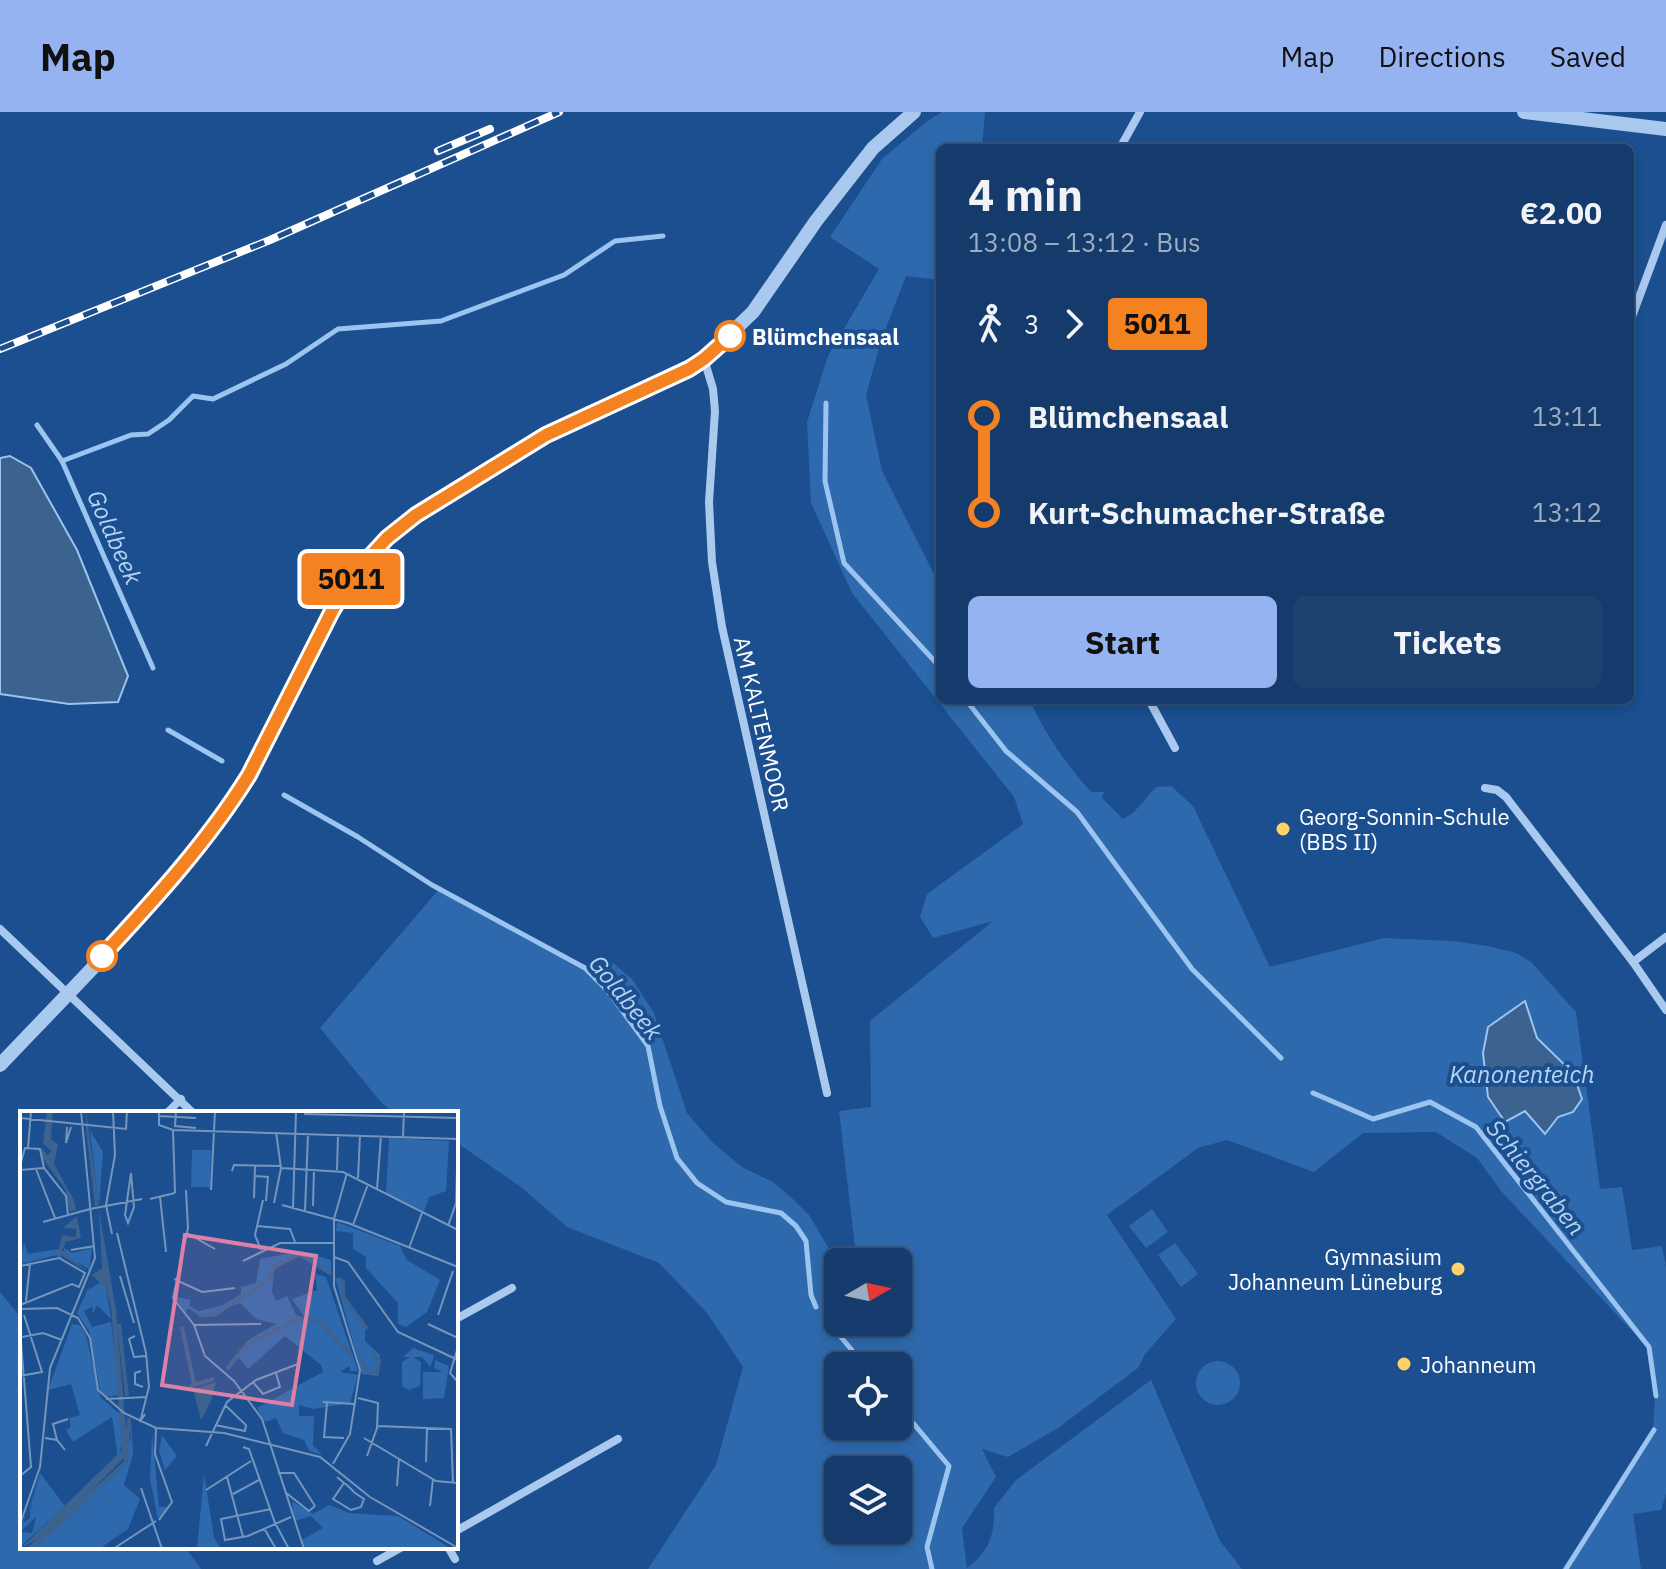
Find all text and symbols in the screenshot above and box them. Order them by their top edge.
text: Map [40,32,116,81]
text: Map [1280,38,1334,75]
text: Directions [1378,38,1506,75]
text: Saved [1550,38,1626,75]
text: 4 min [968,166,1083,223]
text: €2.00 [1520,193,1602,232]
text: 13:08 – 13:12 · Bus [968,225,1201,259]
icon: walk [968,302,1012,346]
icon: forward [1052,302,1096,346]
text: 5011 [1124,305,1191,342]
text: 3 [1024,307,1040,341]
marker: Blümchensaal [715,321,745,351]
place label: Blümchensaal [752,322,899,351]
text: Blümchensaal [1028,397,1228,436]
text: 13:11 [1532,399,1602,433]
water label: Goldbeek [80,485,150,590]
text: Kurt-Schumacher-Straße [1028,493,1385,532]
text: 13:12 [1532,495,1602,529]
line badge: 5011 [295,553,407,605]
text: 5011 [317,560,385,597]
button: Start [968,596,1277,688]
button: Tickets [1293,596,1602,688]
street label: AM KALTENMOOR [728,634,796,814]
place label: Georg-Sonnin-Schule (BBS II) [1299,802,1510,856]
marker: Georg-Sonnin-Schule (BBS II) [1274,820,1292,838]
unlabelled marker [87,941,117,971]
water label: Goldbeek [582,948,670,1046]
water label: Kanonenteich [1449,1058,1595,1090]
inset map [20,1111,458,1549]
water label: Schiergraben [1479,1112,1593,1242]
place label: Gymnasium Johanneum Lüneburg [1228,1242,1442,1296]
north arrow [824,1248,912,1336]
map controls [824,1248,912,1544]
marker: Gymnasium Johanneum Lüneburg [1449,1260,1467,1278]
place label: Johanneum [1420,1350,1537,1379]
button: locate [824,1352,912,1440]
marker: Johanneum [1395,1355,1413,1373]
button: layers [824,1456,912,1544]

